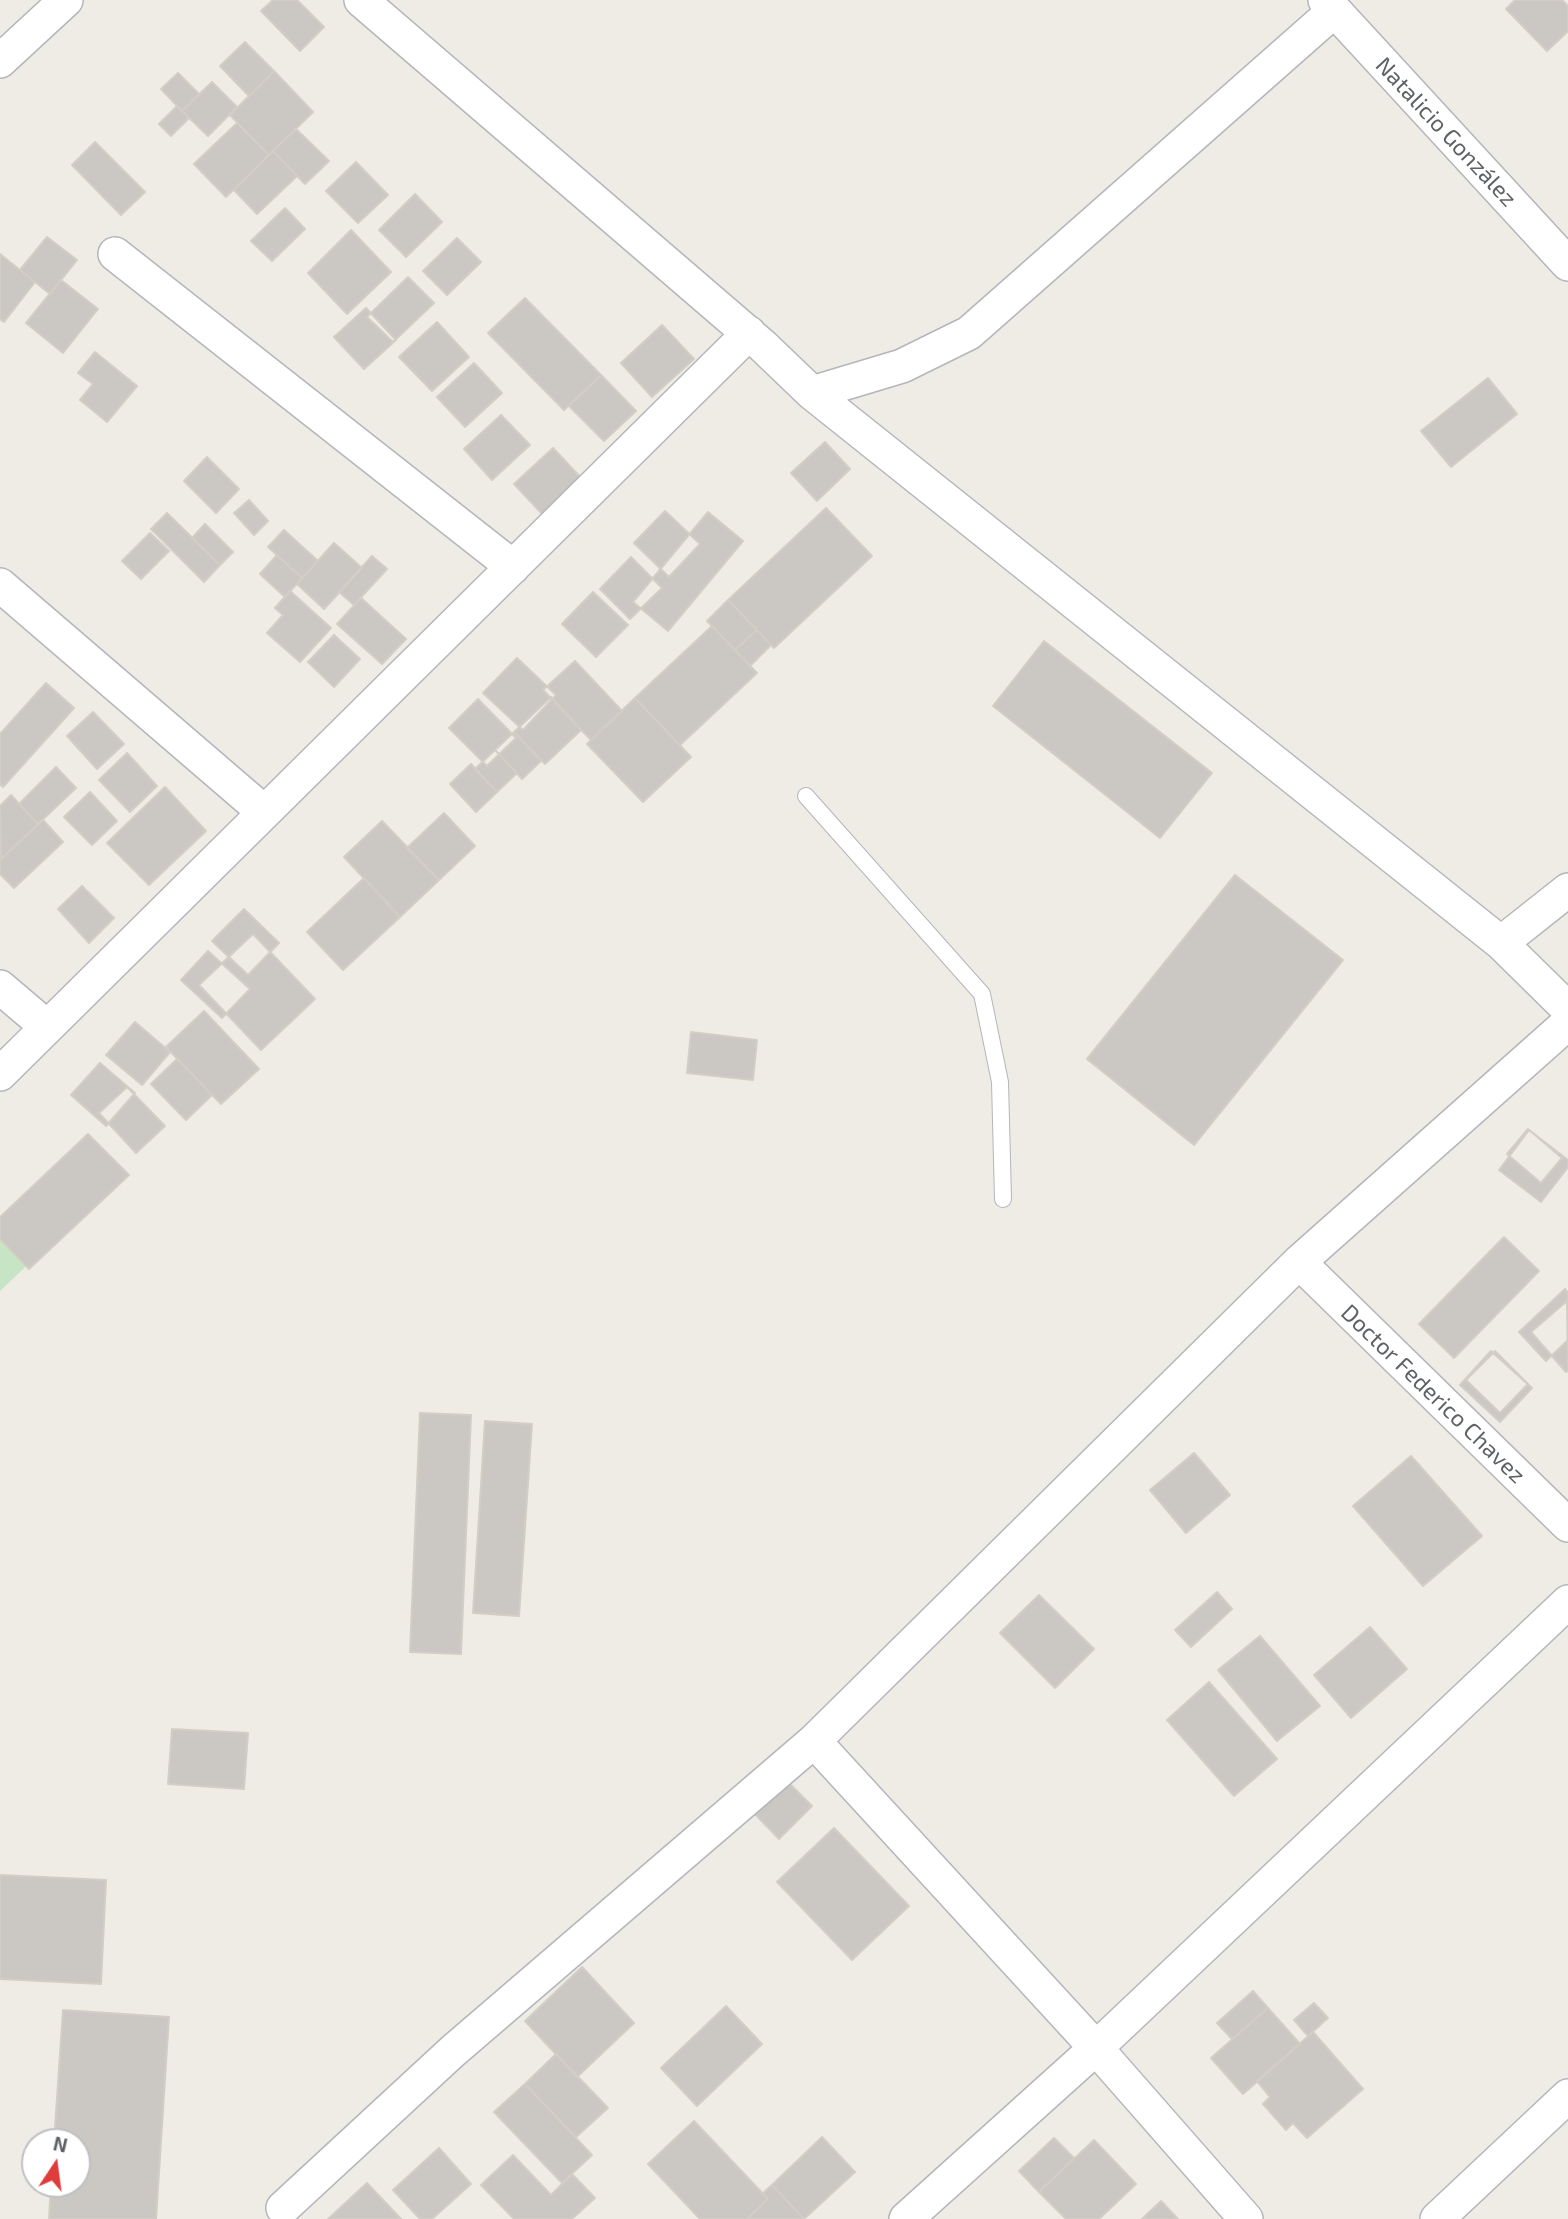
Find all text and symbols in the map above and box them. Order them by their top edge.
street label: Natalicio González [1370,52,1522,212]
street label: Doctor Federico Chavez [1335,1299,1531,1489]
north arrow [21,2128,91,2198]
text: N [51,2131,70,2157]

